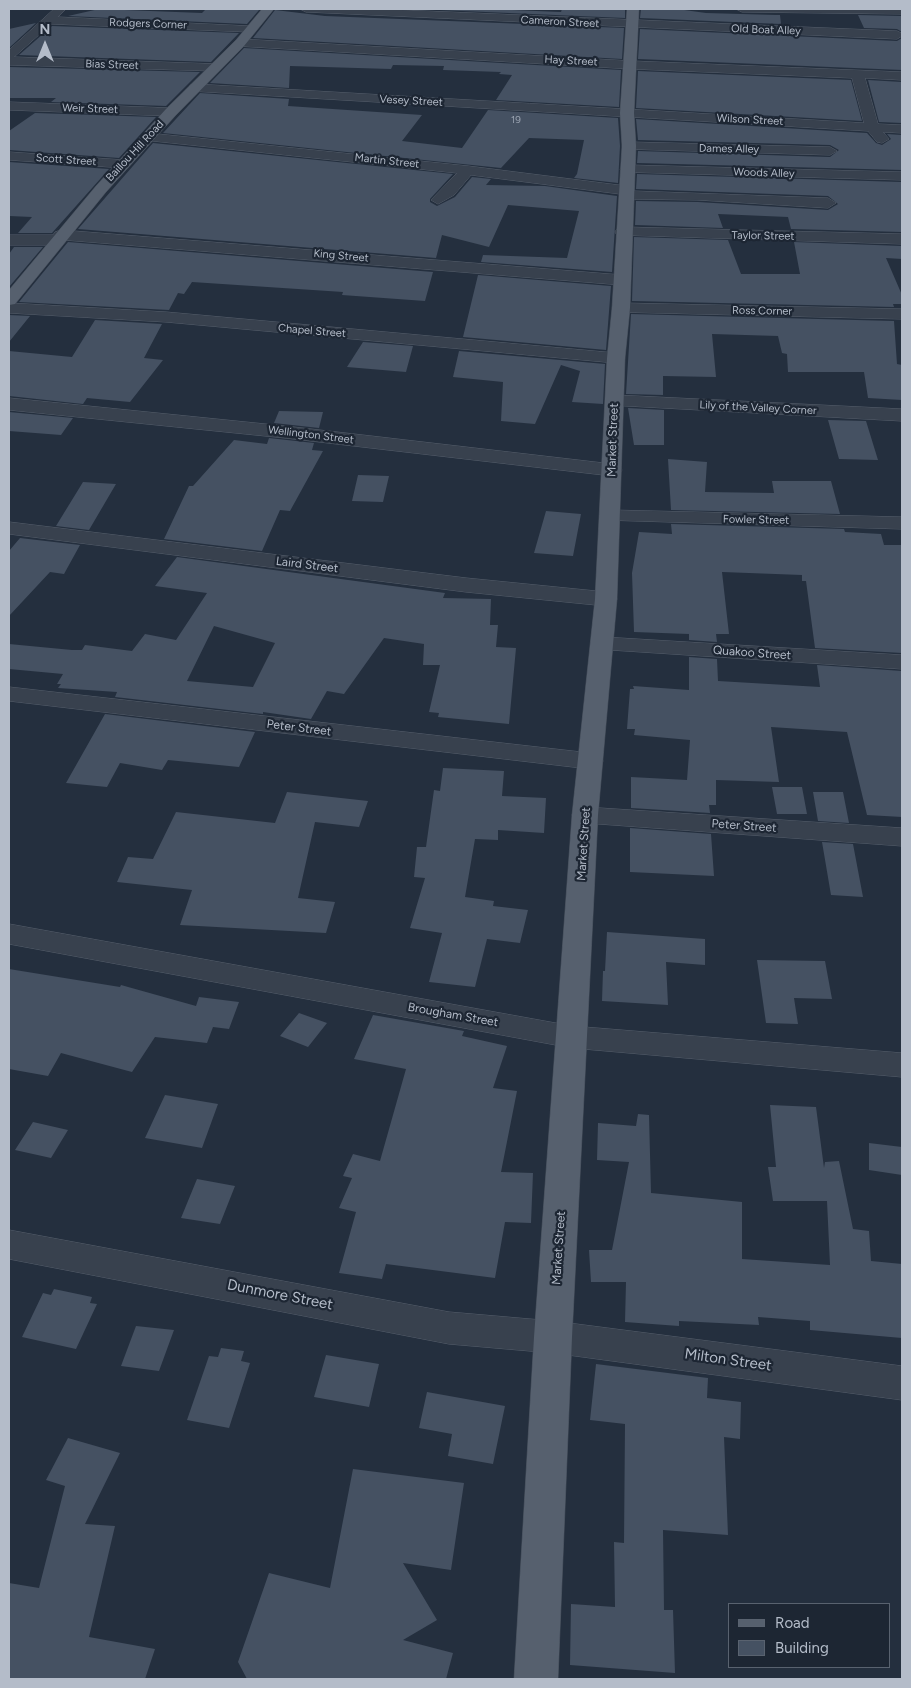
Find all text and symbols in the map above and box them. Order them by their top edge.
street label: Cameron Street [520,13,600,31]
street label: Rodgers Corner [109,16,187,32]
north arrow [20,20,70,70]
text: N [40,21,50,38]
street label: Old Boat Alley [731,22,801,38]
street label: Hay Street [544,53,598,69]
street label: Bias Street [85,57,139,73]
street label: Vesey Street [379,93,443,109]
street label: Weir Street [62,101,118,117]
street label: Wilson Street [716,112,784,128]
house number: 19 [511,114,521,126]
street label: Baillou Hill Road [103,118,167,184]
street label: Dames Alley [699,142,759,156]
street label: Scott Street [35,151,97,169]
street label: Martin Street [354,151,420,171]
street label: Woods Alley [733,165,795,181]
street label: Taylor Street [732,229,794,243]
street label: King Street [313,247,369,265]
street label: Ross Corner [732,304,792,318]
street label: Chapel Street [277,321,347,341]
street label: Lily of the Valley Corner [699,398,817,418]
street label: Market Street [605,403,621,477]
street label: Wellington Street [267,423,355,447]
street label: Fowler Street [723,513,789,527]
street label: Laird Street [275,554,339,576]
street label: Quakoo Street [712,643,792,663]
street label: Peter Street [266,717,332,739]
street label: Market Street [574,807,594,881]
street label: Peter Street [711,817,777,835]
street label: Brougham Street [407,1000,499,1030]
street label: Market Street [549,1211,569,1285]
street label: Dunmore Street [226,1276,334,1314]
street label: Milton Street [683,1345,773,1375]
legend [728,1603,891,1668]
text: Road [775,1614,810,1632]
text: Building [775,1639,829,1657]

